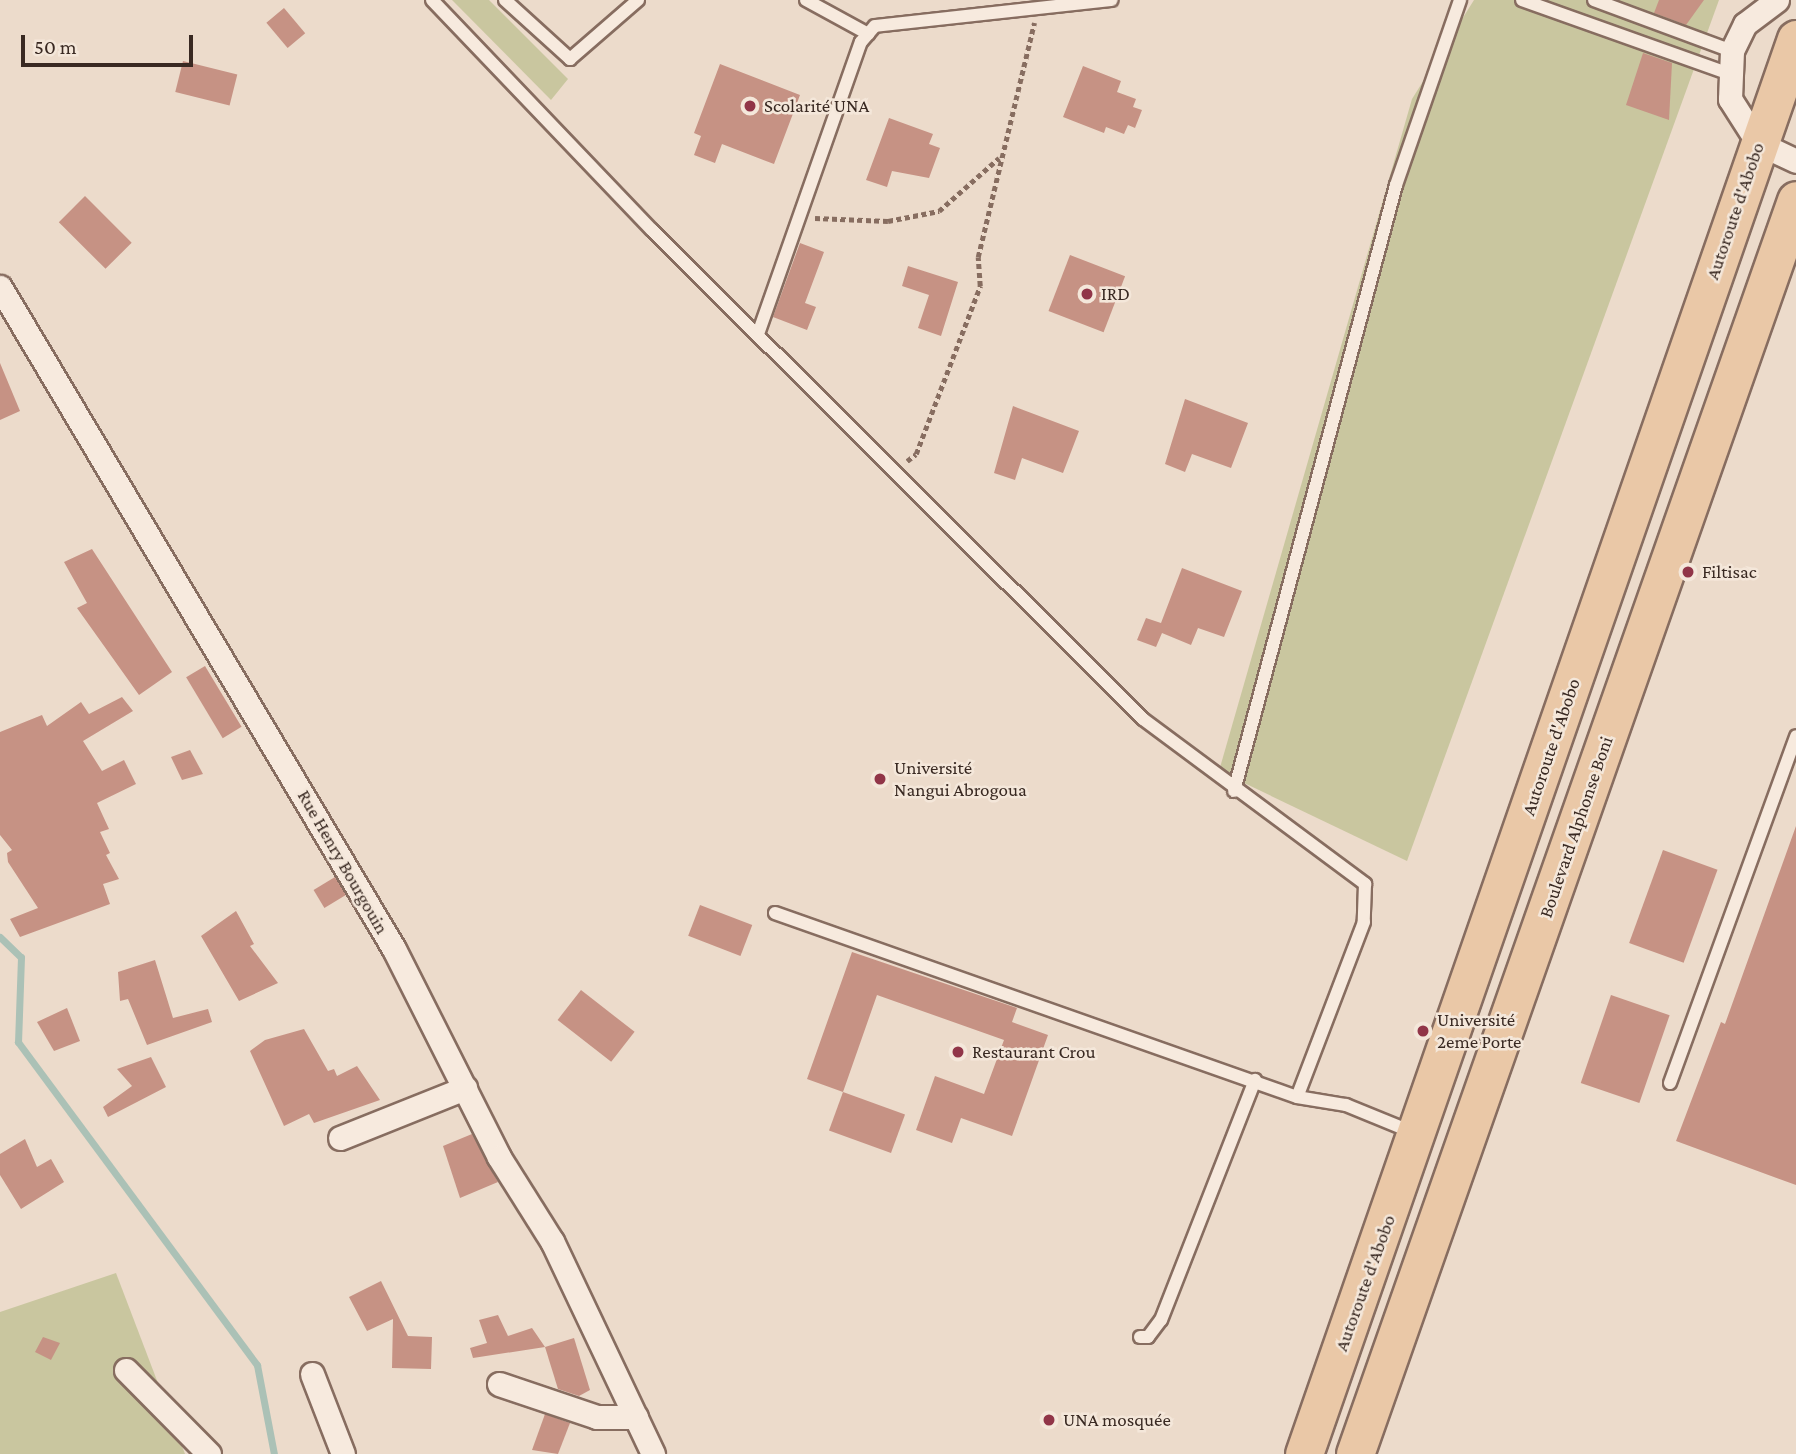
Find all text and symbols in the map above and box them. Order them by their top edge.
scale bar [24,21,196,65]
text: 50 m [34,35,77,59]
place label: Scolarité UNA [764,95,869,117]
marker: Scolarité UNA [742,98,758,114]
street label: Autoroute d'Abobo [1701,139,1769,283]
place label: IRD [1101,283,1130,305]
marker: IRD [1079,286,1095,302]
place label: Filtisac [1702,561,1757,583]
marker: Filtisac [1680,564,1696,580]
street label: Autoroute d'Abobo [1517,675,1585,819]
street label: Boulevard Alphonse Boni [1534,733,1618,921]
place label: Université Nangui Abrogoua [894,757,1027,801]
marker: Université Nangui Abrogoua [872,771,888,787]
street label: Rue Henry Bourgouin [293,786,393,938]
place label: Université 2eme Porte [1437,1009,1521,1053]
marker: Université 2eme Porte [1415,1023,1431,1039]
place label: Restaurant Crou [972,1041,1095,1063]
marker: Restaurant Crou [950,1044,966,1060]
street label: Autoroute d'Abobo [1330,1212,1400,1354]
place label: UNA mosquée [1063,1409,1171,1431]
marker: UNA mosquée [1041,1412,1057,1428]

